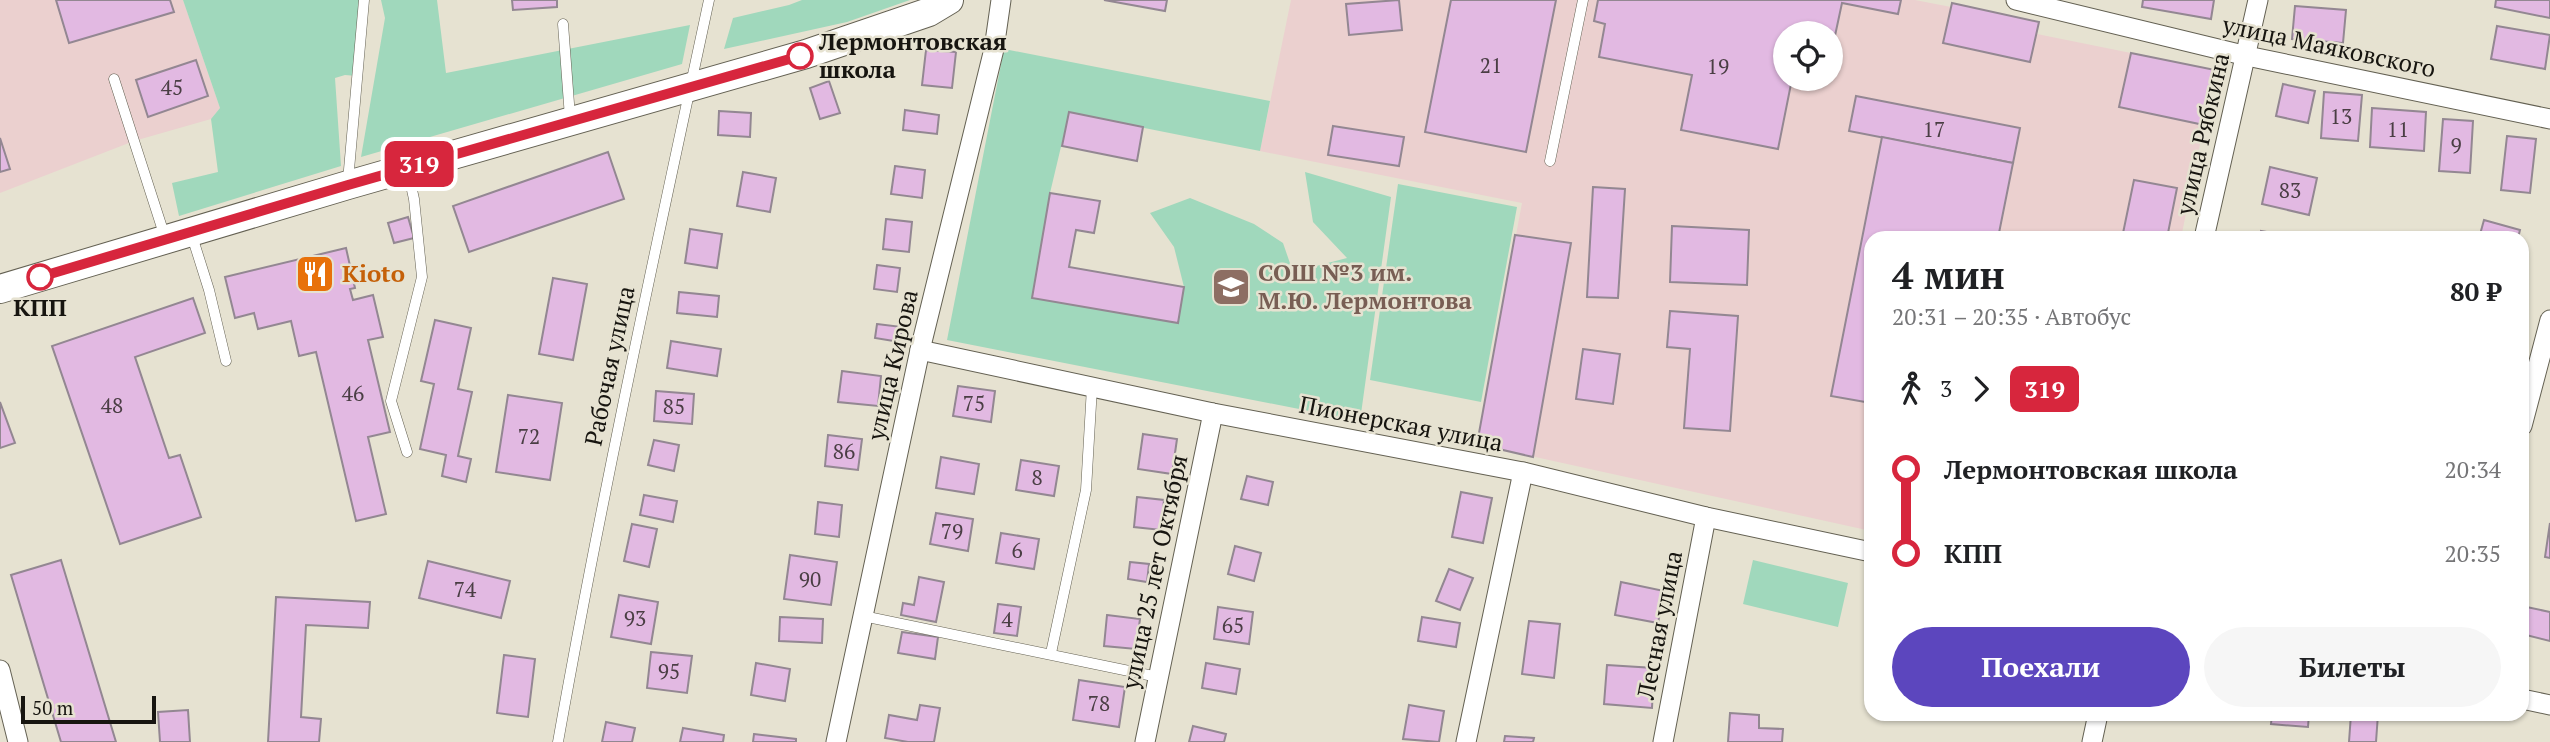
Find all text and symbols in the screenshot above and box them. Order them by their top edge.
street label: улица Маяковского [2219,8,2439,84]
map controls [1773,21,1843,91]
button: locate [1773,21,1843,91]
place label: Лермонтовская школа [818,25,1007,85]
marker: Лермонтовская школа [787,43,813,69]
street label: улица Рябкина [2168,50,2236,219]
house number: 21 [1480,51,1502,79]
house number: 19 [1707,52,1729,80]
house number: 45 [161,73,183,101]
house number: 13 [2330,102,2352,130]
house number: 17 [1923,115,1945,143]
house number: 11 [2387,115,2409,143]
house number: 9 [2450,131,2462,159]
line badge: 319 [379,141,459,187]
text: 319 [399,148,439,180]
house number: 83 [2279,176,2301,204]
text: 4 мин [1892,250,2005,300]
restaurant icon: Kioto [294,253,336,295]
place label: СОШ №3 им. М.Ю. Лермонтова [1258,256,1472,316]
place label: Kioto [342,257,405,289]
marker: КПП [27,264,53,290]
school or university icon: СОШ №3 им. М.Ю. Лермонтова [1210,266,1252,308]
text: 80 ₽ [2450,274,2501,308]
street label: Рабочая улица [576,283,642,449]
street label: улица Кирова [859,286,925,444]
place label: КПП [13,291,67,323]
text: 20:31 – 20:35 · Автобус [1892,301,2131,332]
icon: walk [1892,370,1930,408]
icon: forward [1962,370,2000,408]
text: 3 [1940,373,1952,404]
text: 319 [2024,373,2065,405]
house number: 46 [342,379,364,407]
street label: Пионерская улица [1297,388,1506,458]
house number: 75 [963,389,985,417]
house number: 48 [101,391,123,419]
house number: 85 [663,392,685,420]
house number: 72 [518,422,540,450]
house number: 86 [833,437,855,465]
street label: улица 25 лет Октября [1113,452,1195,693]
text: Лермонтовская школа [1944,452,2238,486]
text: 20:34 [2444,454,2501,485]
house number: 8 [1031,463,1043,491]
house number: 79 [941,517,963,545]
house number: 6 [1011,536,1023,564]
text: КПП [1944,536,2002,570]
text: 20:35 [2444,538,2501,569]
street label: Лесная улица [1629,548,1689,703]
house number: 90 [799,565,821,593]
house number: 74 [454,575,477,603]
house number: 93 [624,604,646,632]
house number: 4 [1001,605,1013,633]
house number: 65 [1222,611,1244,639]
button: Поехали [1892,627,2190,707]
button: Билеты [2204,627,2501,707]
house number: 95 [658,657,680,685]
house number: 78 [1088,689,1110,717]
scale bar [21,693,156,725]
text: 50 m [32,695,73,720]

